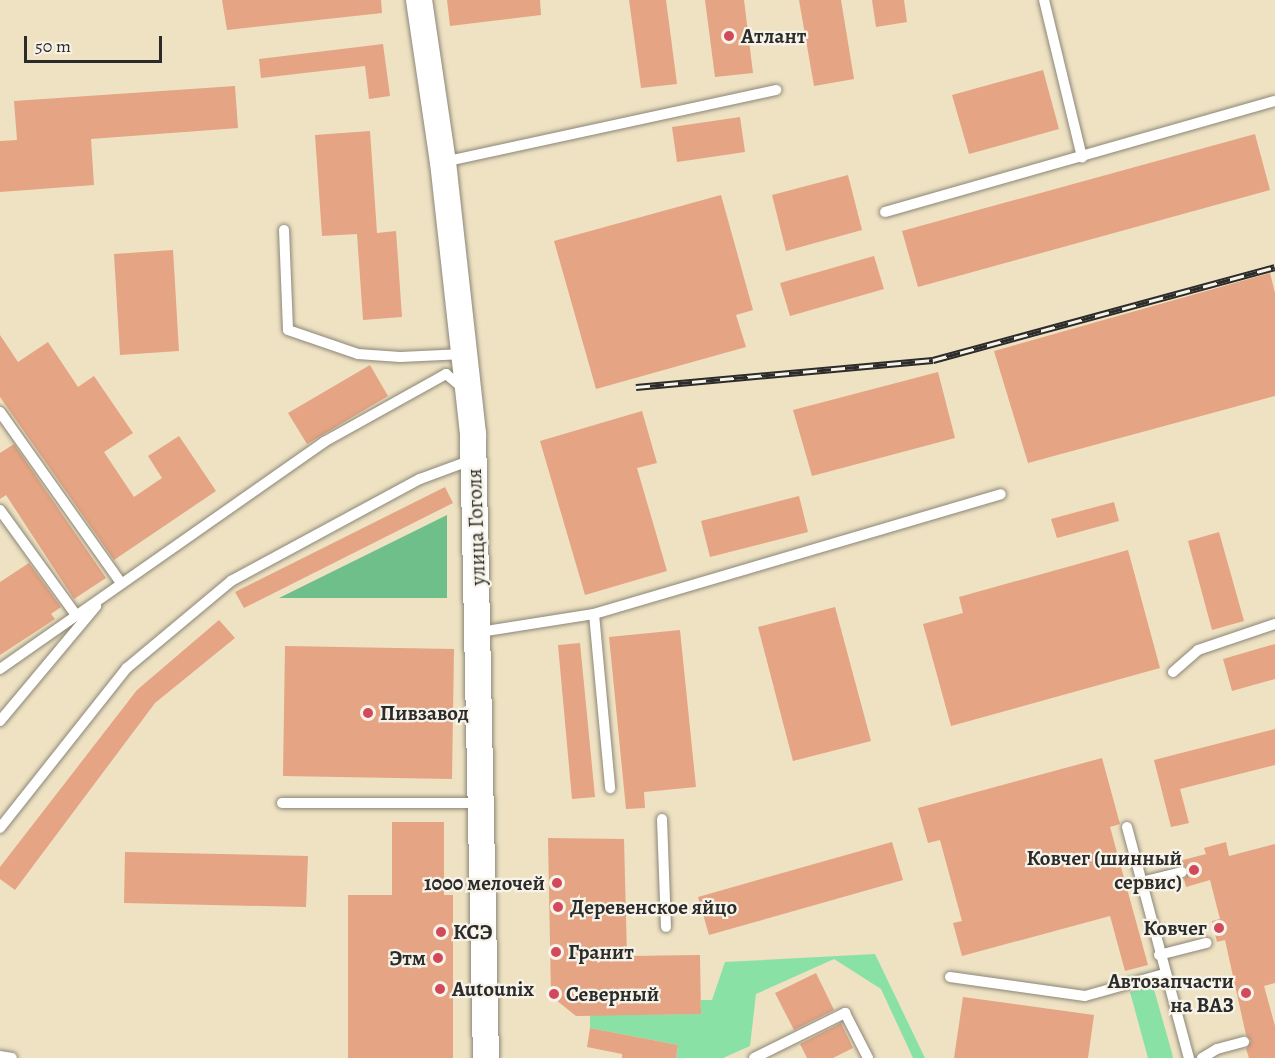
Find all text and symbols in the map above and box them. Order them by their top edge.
place label: Атлант [741,23,806,49]
scale bar [27,24,165,62]
marker: Атлант [722,29,736,43]
text: 50 m [35,34,71,58]
street label: улица Гоголя [461,468,491,586]
place label: Пивзавод [380,700,469,726]
marker: Пивзавод [361,706,375,720]
place label: Ковчег (шинный сервис) [1027,845,1182,895]
marker: Ковчег (шинный сервис) [1187,863,1201,877]
place label: 1000 мелочей [424,870,545,896]
marker: 1000 мелочей [550,876,564,890]
place label: Деревенское яйцо [570,894,737,920]
marker: Деревенское яйцо [551,900,565,914]
place label: Ковчег [1143,915,1207,941]
place label: КСЭ [453,919,493,945]
marker: Ковчег [1212,921,1226,935]
marker: КСЭ [434,925,448,939]
place label: Гранит [568,939,634,965]
place label: Этм [389,945,426,971]
marker: Гранит [549,945,563,959]
marker: Этм [431,951,445,965]
place label: Автозапчасти на ВАЗ [1108,968,1234,1018]
place label: Autounix [452,976,534,1002]
place label: Северный [566,981,659,1007]
marker: Autounix [433,982,447,996]
marker: Автозапчасти на ВАЗ [1239,986,1253,1000]
marker: Северный [547,987,561,1001]

